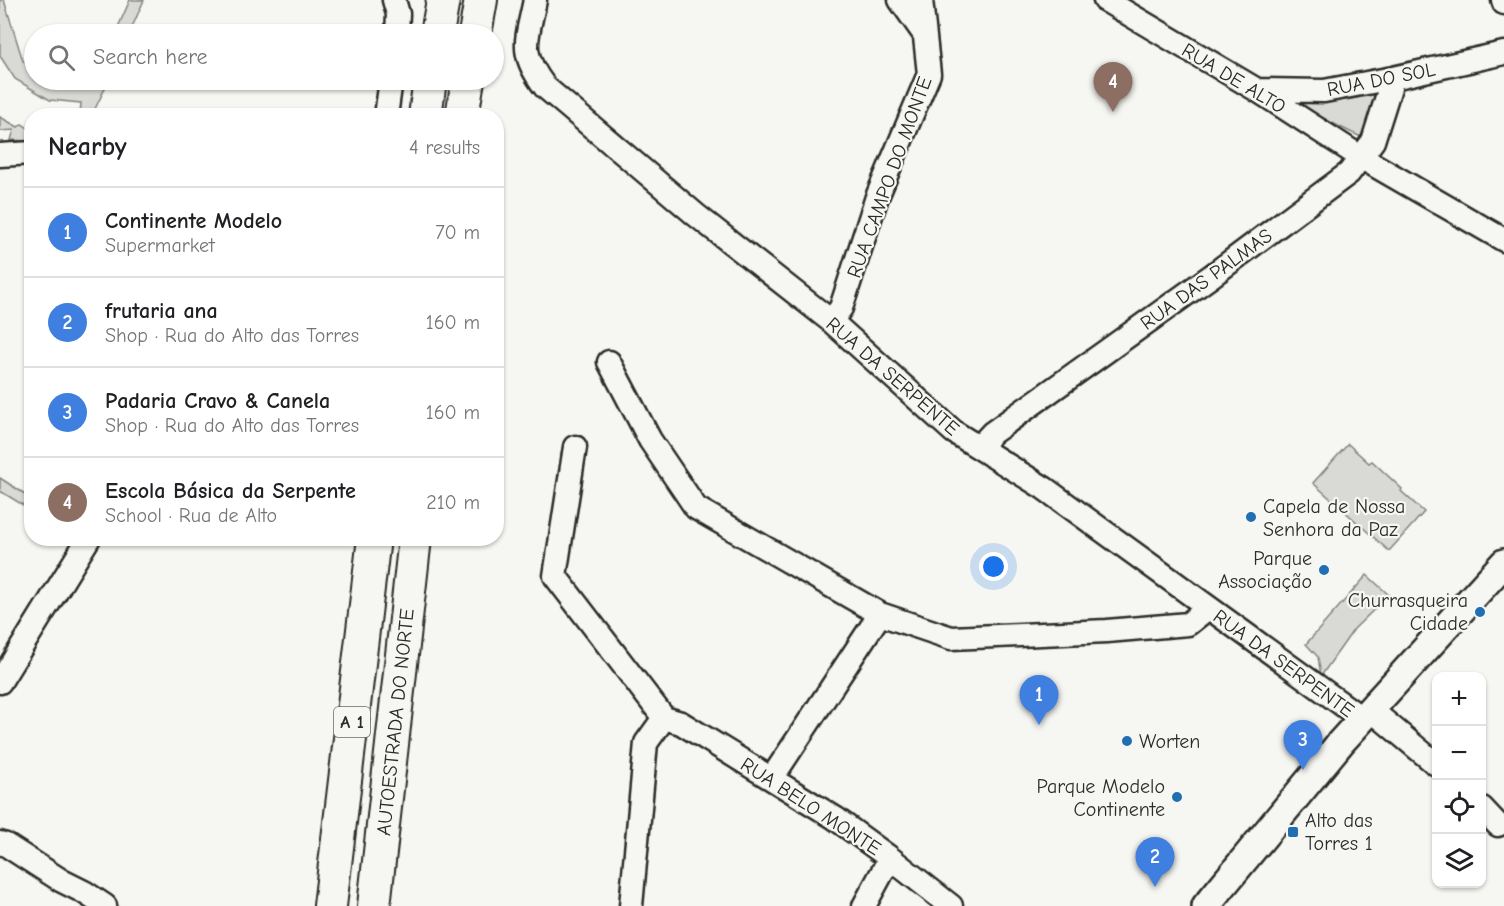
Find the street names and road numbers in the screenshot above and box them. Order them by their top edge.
street label: RUA DE ALTO [1178,38,1290,118]
street label: RUA DO SOL [1325,58,1437,101]
street label: RUA CAMPO DO MONTE [842,73,937,281]
street label: RUA DAS PALMAS [1136,224,1277,335]
street label: RUA DA SERPENTE [822,312,964,440]
street label: RUA DA SERPENTE [1209,605,1359,722]
street label: AUTOESTRADA DO NORTE [372,607,419,837]
road number: A 1 [334,707,370,737]
street label: RUA BELO MONTE [736,753,885,860]

